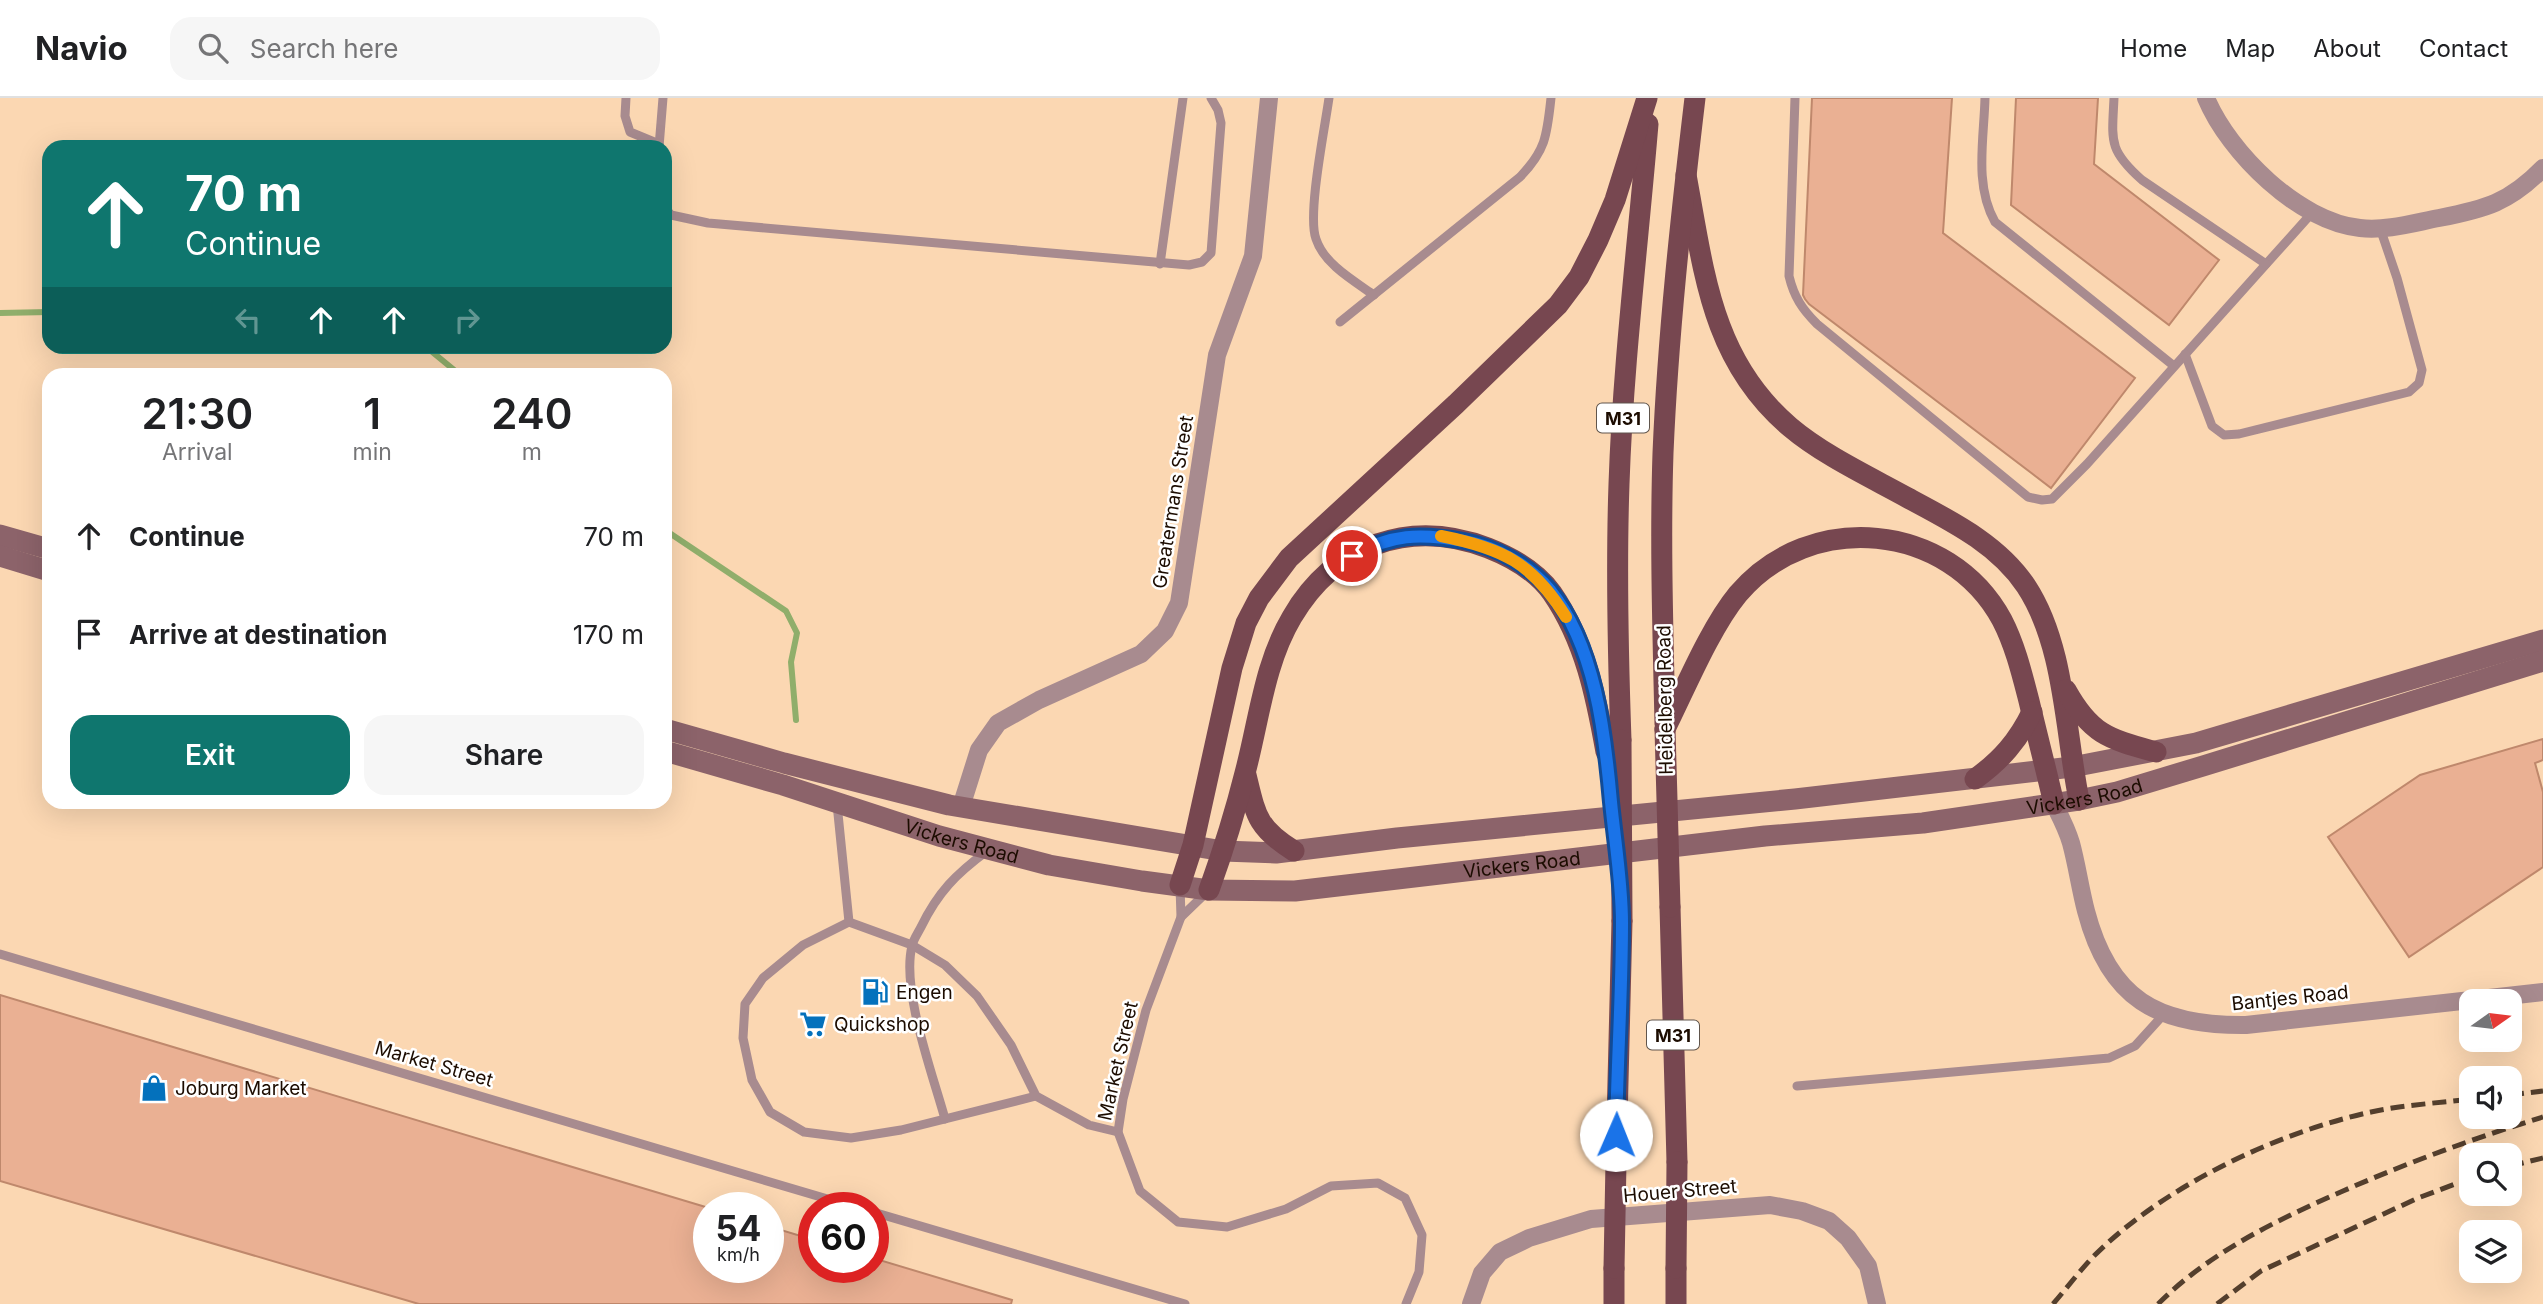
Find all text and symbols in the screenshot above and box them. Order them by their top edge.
search box [170,17,660,80]
text: Navio [35,28,128,68]
icon: search [194,29,232,67]
text: Search here [250,33,398,64]
text: Home [2120,34,2187,63]
text: Map [2225,34,2275,63]
text: About [2313,34,2381,63]
text: Contact [2419,34,2508,63]
text: 70 m [185,164,302,223]
icon: ahead [70,168,161,259]
text: Continue [185,224,321,263]
icon: left [229,301,267,339]
icon: ahead [302,301,340,339]
icon: ahead [375,301,413,339]
icon: right [448,301,486,339]
text: 21:30 [141,388,253,439]
text: 1 [363,388,381,439]
text: 240 [491,388,573,439]
road number: M31 [1597,404,1649,432]
street label: Greatermans Street [1148,414,1198,590]
text: Arrival [162,438,233,466]
text: min [353,438,392,466]
text: m [522,438,542,466]
icon: ahead [70,517,108,555]
text: Continue [129,521,245,552]
text: 70 m [583,521,644,552]
pin [1322,526,1382,586]
icon: arrive [1333,537,1371,575]
icon: arrive [70,615,108,653]
text: Arrive at destination [129,619,388,650]
text: 170 m [573,619,644,650]
street label: Heidelberg Road [1652,625,1678,775]
button: Exit [70,715,350,795]
button: Share [364,715,644,795]
street label: Vickers Road [2025,773,2145,819]
street label: Vickers Road [901,814,1021,868]
street label: Vickers Road [1462,846,1582,883]
fuel station icon: Engen [860,977,890,1007]
street label: Bantjes Road [2230,980,2350,1016]
place label: Engen [896,981,953,1004]
north arrow [2459,989,2522,1052]
map controls [2459,989,2522,1283]
street label: Market Street [1093,999,1143,1123]
supermarket icon: Quickshop [798,1009,828,1039]
place label: Quickshop [834,1013,930,1036]
road number: M31 [1647,1020,1699,1050]
street label: Market Street [372,1036,496,1092]
button: sound [2459,1066,2522,1129]
shop icon: Joburg Market [139,1073,169,1103]
place label: Joburg Market [175,1077,307,1100]
position arrow [1579,1098,1653,1172]
button: search [2459,1143,2522,1206]
street label: Houer Street [1622,1175,1738,1207]
speed limit sign: 60 [798,1192,889,1283]
text: 54 [715,1207,762,1249]
button: layers [2459,1220,2522,1283]
text: km/h [717,1244,760,1265]

